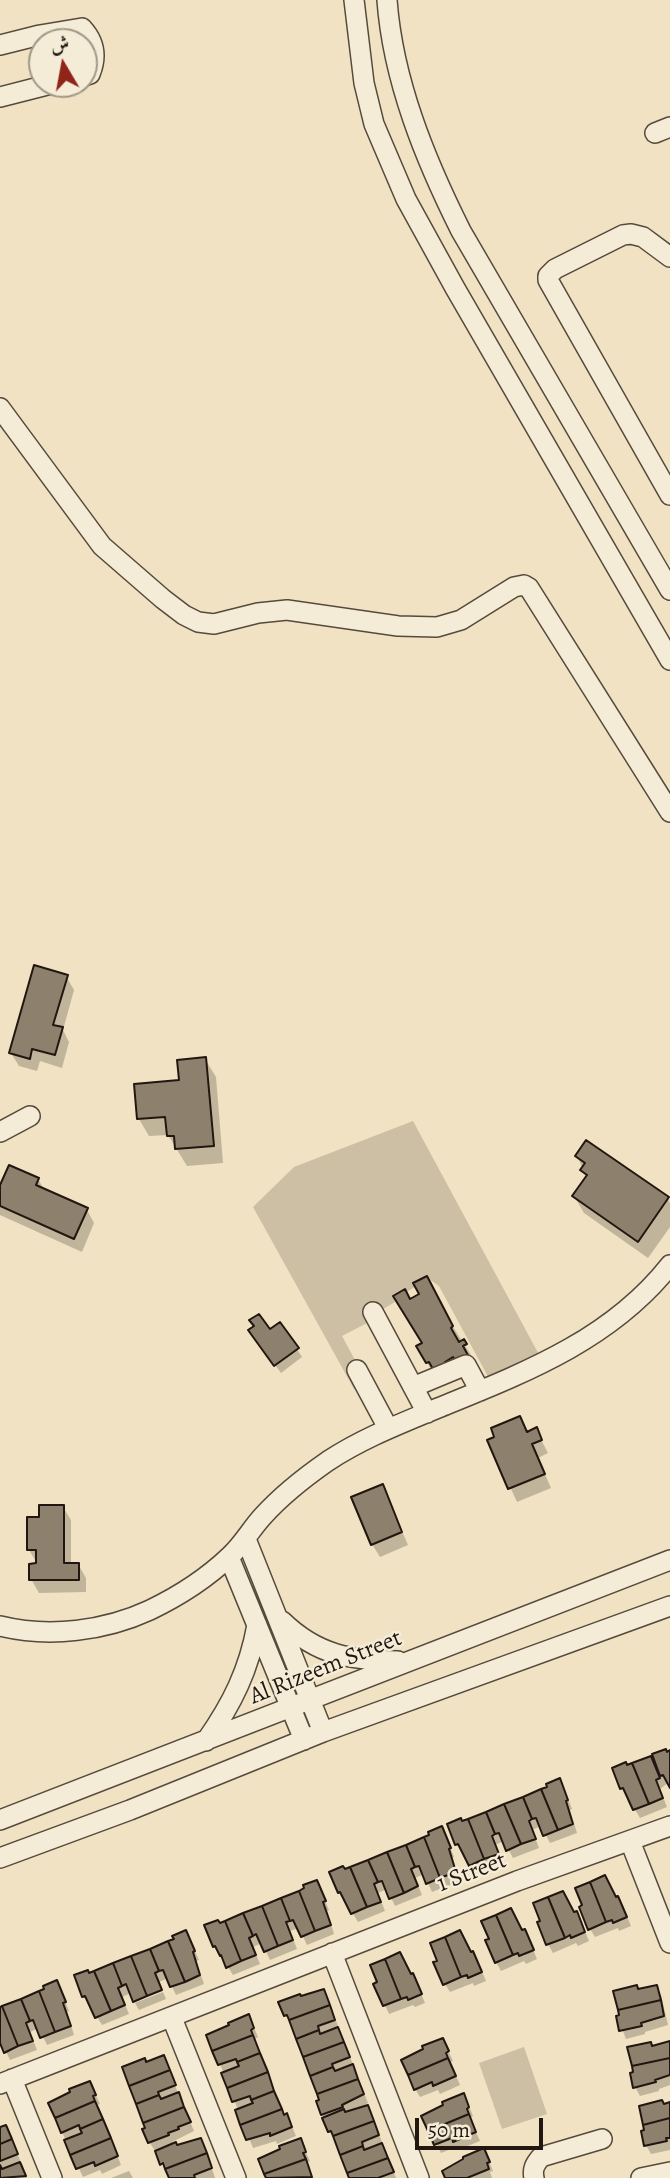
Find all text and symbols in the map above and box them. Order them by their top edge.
north arrow [28,28,98,98]
text: ش [48,30,71,59]
street label: Al Rizeem Street [246,1624,406,1712]
street label: 1 Street [433,1847,511,1899]
scale bar [418,2104,546,2148]
text: 50 m [428,2116,470,2144]

